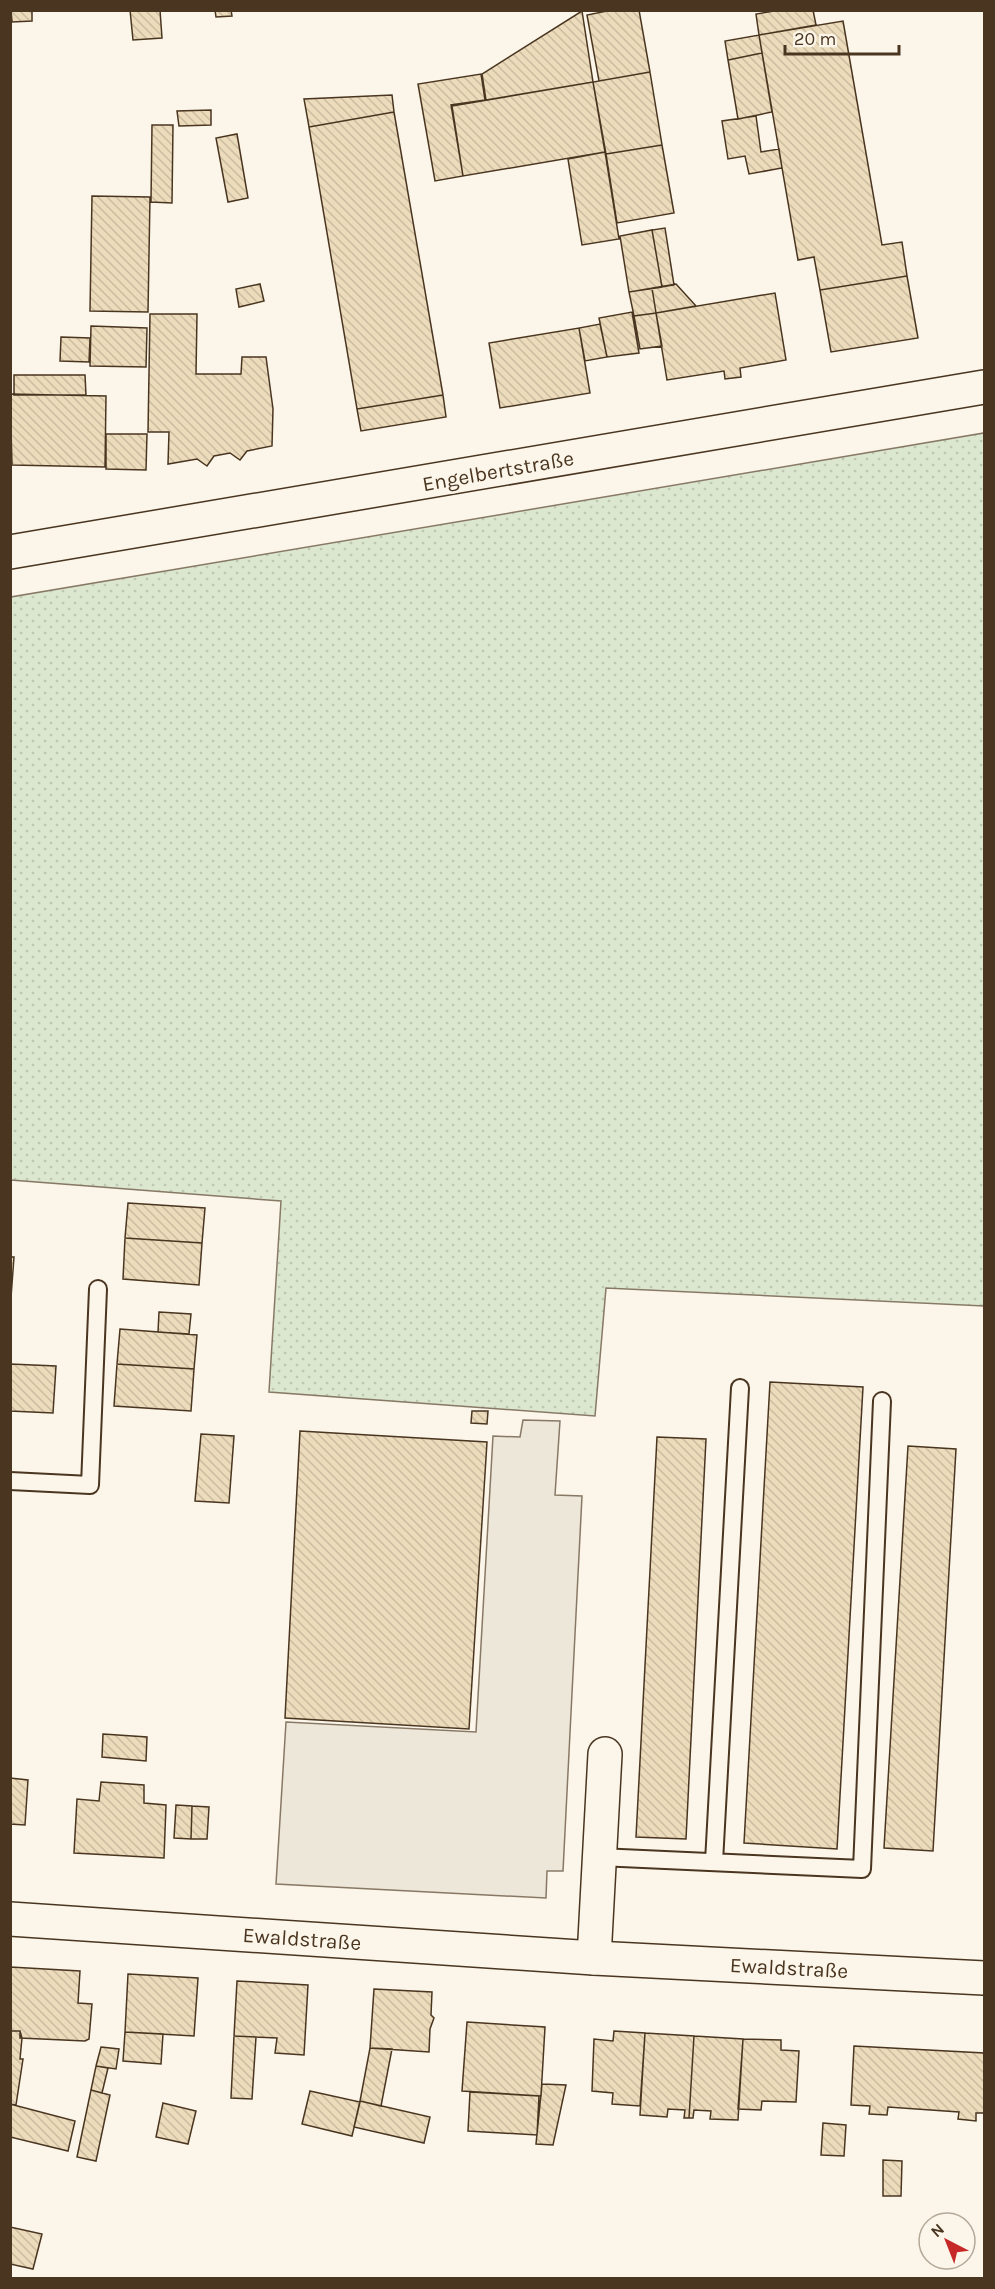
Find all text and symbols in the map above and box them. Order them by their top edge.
scale bar [785,18,899,56]
text: 20 m [794,28,836,50]
street label: Engelbertstraße [420,446,576,496]
street label: Ewaldstraße [242,1923,362,1955]
street label: Ewaldstraße [729,1953,849,1983]
north arrow [917,2211,977,2271]
text: N [927,2219,948,2241]

